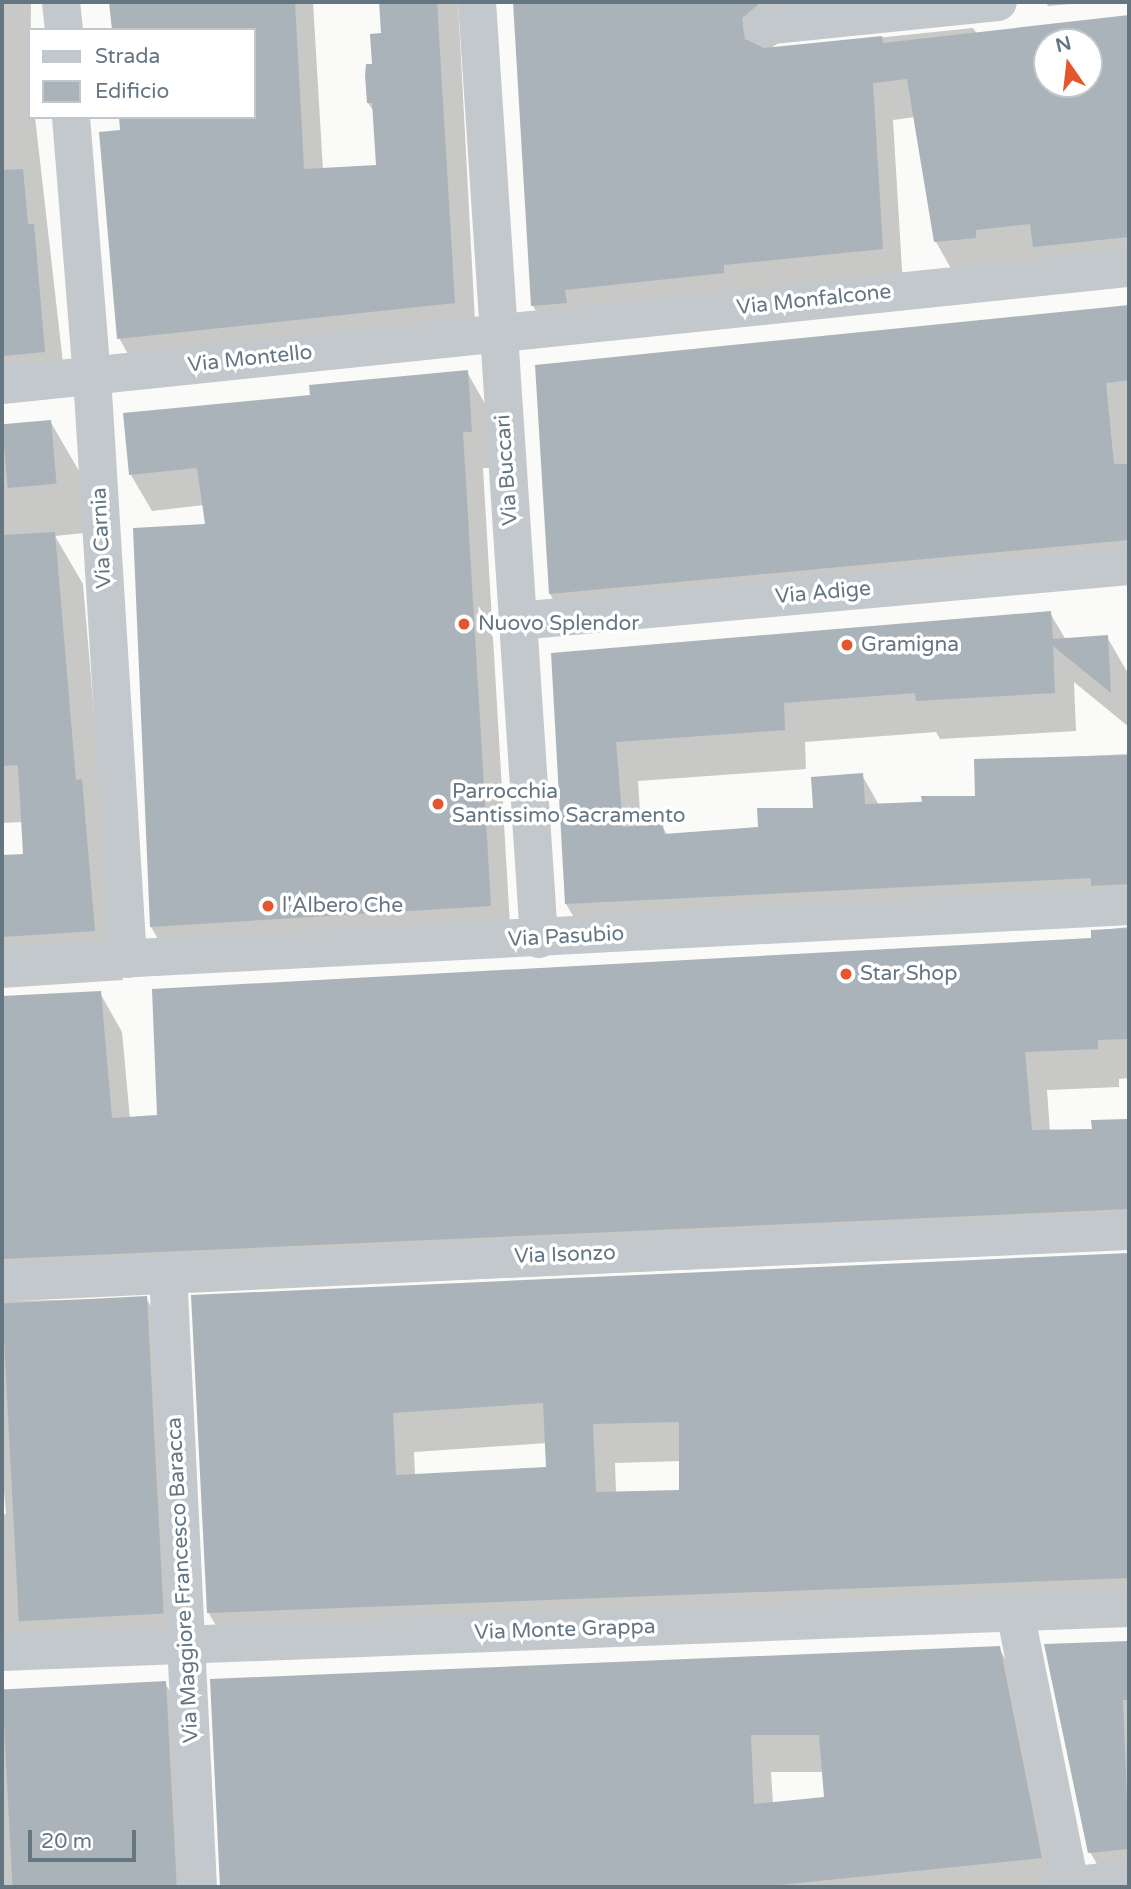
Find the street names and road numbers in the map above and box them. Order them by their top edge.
street label: Via Monfalcone [735,279,893,321]
street label: Via Montello [186,340,314,378]
street label: Via Buccari [491,414,523,526]
street label: Via Carnia [87,487,117,589]
street label: Via Adige [774,576,872,610]
street label: Via Pasubio [507,921,625,953]
street label: Via Isonzo [514,1241,616,1269]
street label: Via Maggiore Francesco Baracca [162,1417,204,1743]
street label: Via Monte Grappa [474,1614,656,1646]

